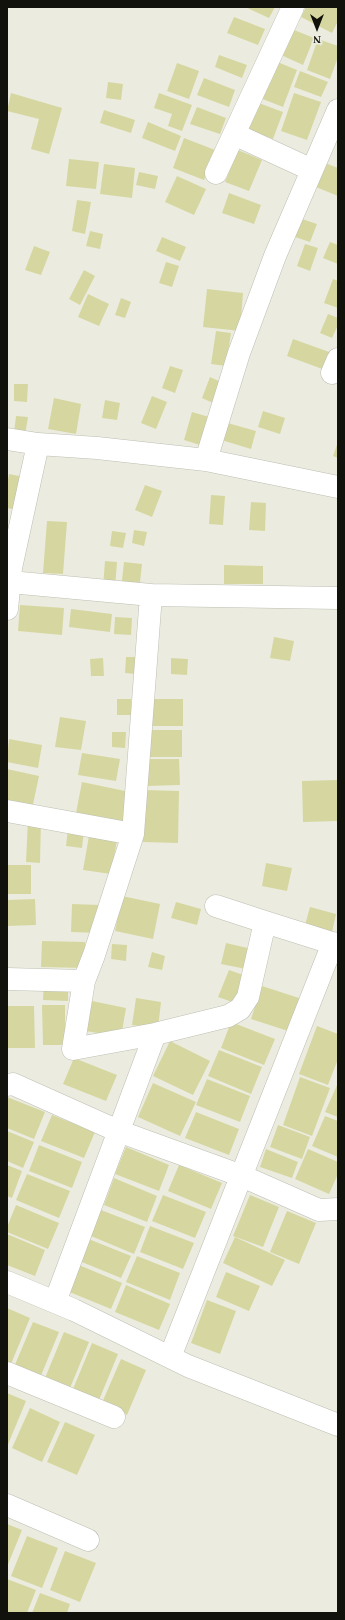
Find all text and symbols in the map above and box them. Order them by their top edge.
north arrow [297,8,337,48]
text: N [313,34,321,46]

